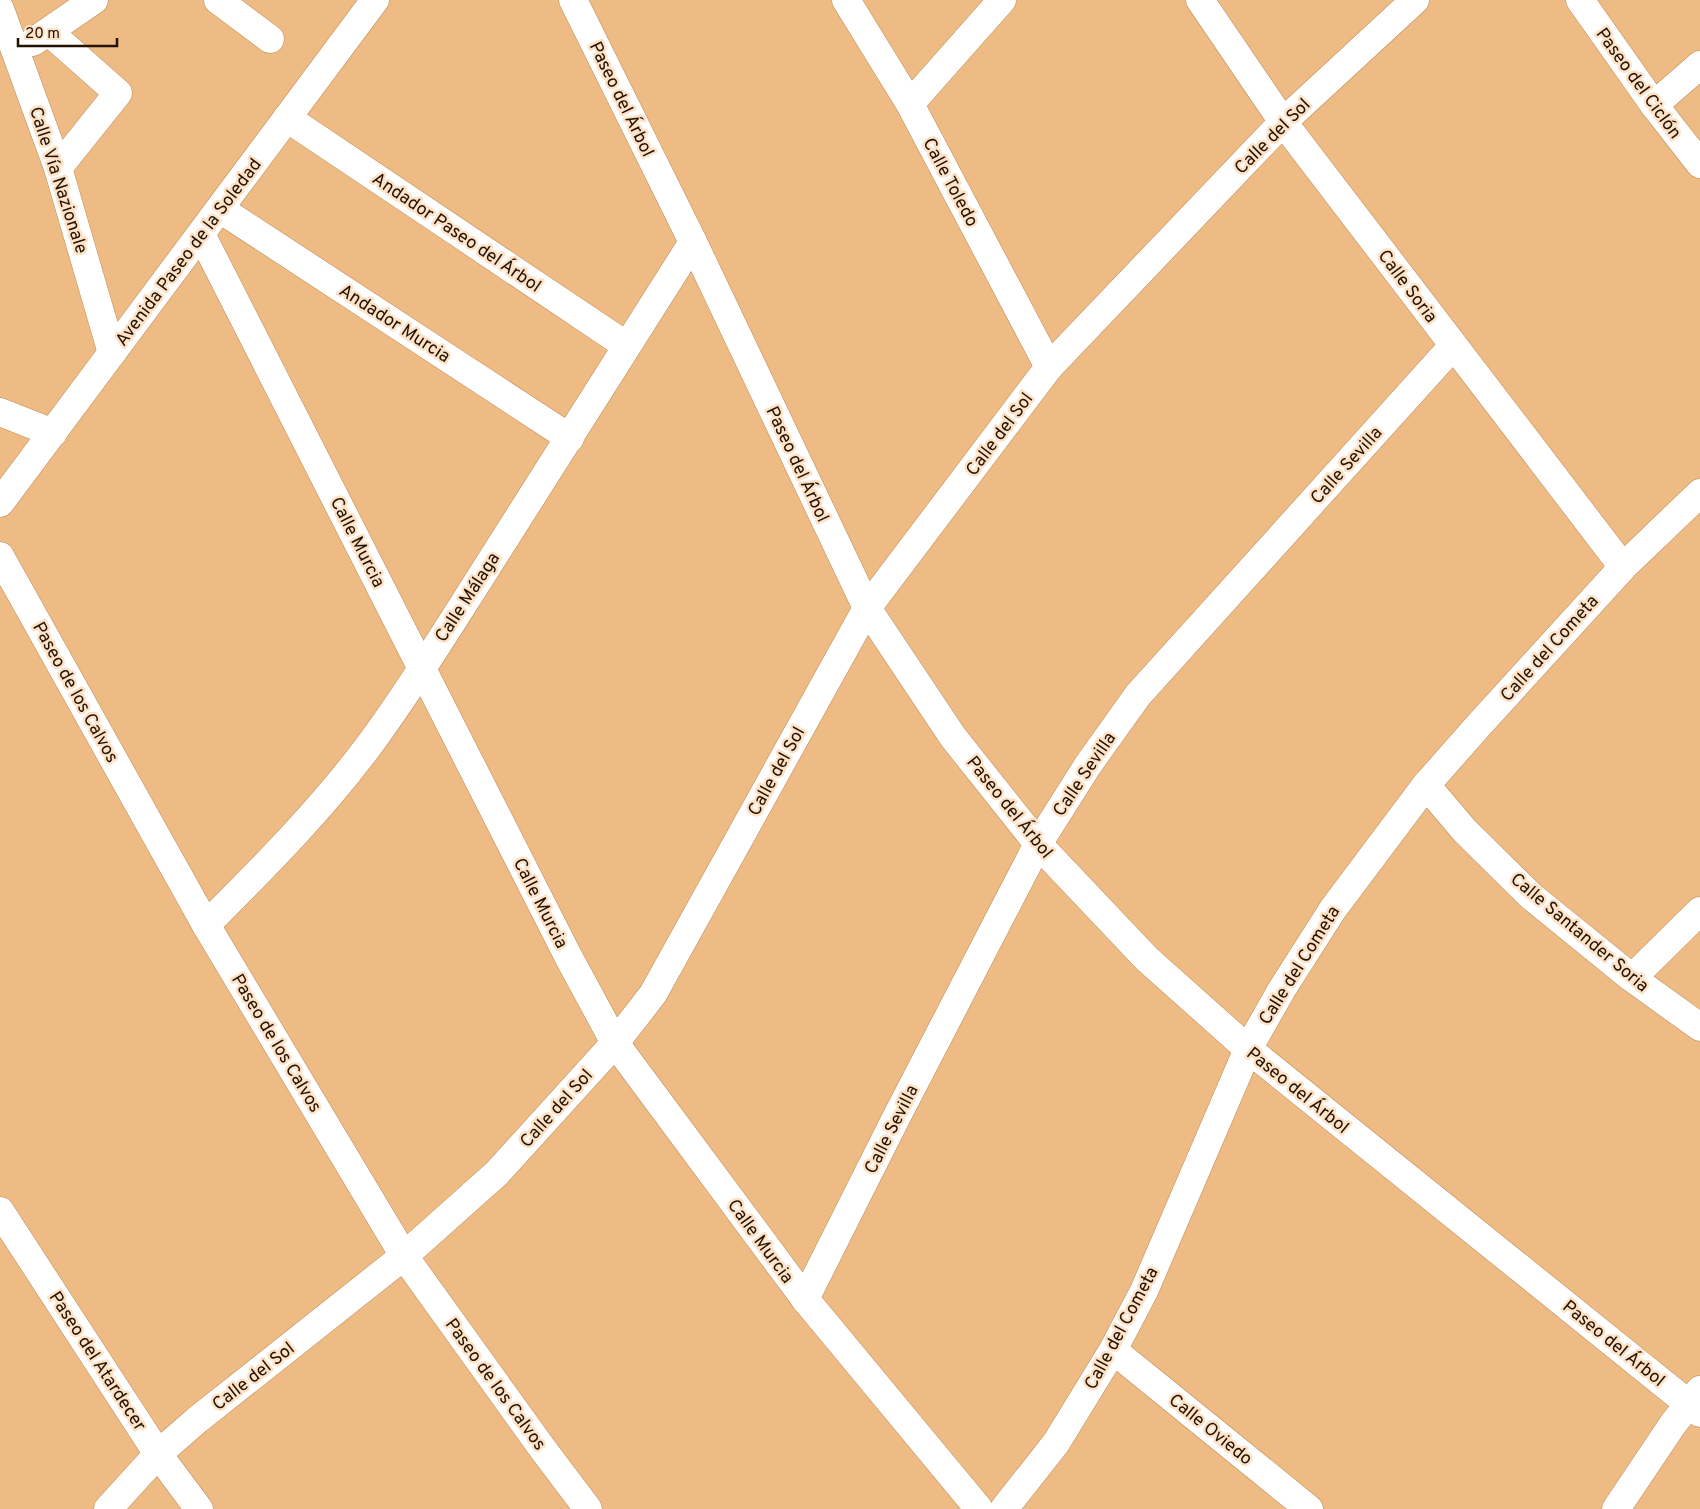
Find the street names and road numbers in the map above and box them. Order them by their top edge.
street label: Paseo del Ciclón [1590,24,1686,144]
street label: Paseo del Árbol [583,37,660,161]
street label: Calle del Sol [1230,94,1316,180]
street label: Calle Vía Nazionale [23,104,92,257]
street label: Calle Toledo [917,134,983,231]
street label: Avenida Paseo de la Soledad [111,154,267,351]
street label: Andador Paseo del Árbol [367,166,546,298]
street label: Calle Soria [1372,246,1442,328]
street label: Andador Murcia [334,280,454,369]
street label: Calle del Sol [961,389,1039,481]
street label: Paseo del Árbol [760,402,835,526]
street label: Calle Sevilla [1306,422,1388,510]
street label: Calle Murcia [324,493,389,592]
street label: Calle Málaga [431,549,506,647]
street label: Calle del Cometa [1496,591,1604,707]
street label: Paseo de los Calvos [26,618,123,767]
street label: Calle del Sol [743,723,811,820]
street label: Calle Sevilla [1049,728,1122,821]
street label: Paseo del Árbol [960,751,1059,864]
street label: Calle Murcia [507,854,572,953]
street label: Calle Santander Soria [1505,868,1653,998]
street label: Calle del Cometa [1254,902,1346,1030]
street label: Paseo de los Calvos [225,970,326,1117]
street label: Paseo del Árbol [1241,1041,1354,1140]
street label: Calle del Sol [516,1065,599,1153]
street label: Calle Sevilla [860,1081,925,1178]
street label: Calle Murcia [721,1195,798,1289]
street label: Calle del Cometa [1080,1263,1164,1394]
street label: Paseo del Atardecer [43,1288,151,1436]
street label: Paseo del Árbol [1557,1294,1670,1393]
street label: Paseo de los Calvos [439,1314,550,1455]
street label: Calle del Sol [208,1338,300,1417]
street label: Calle Oviedo [1163,1389,1257,1471]

